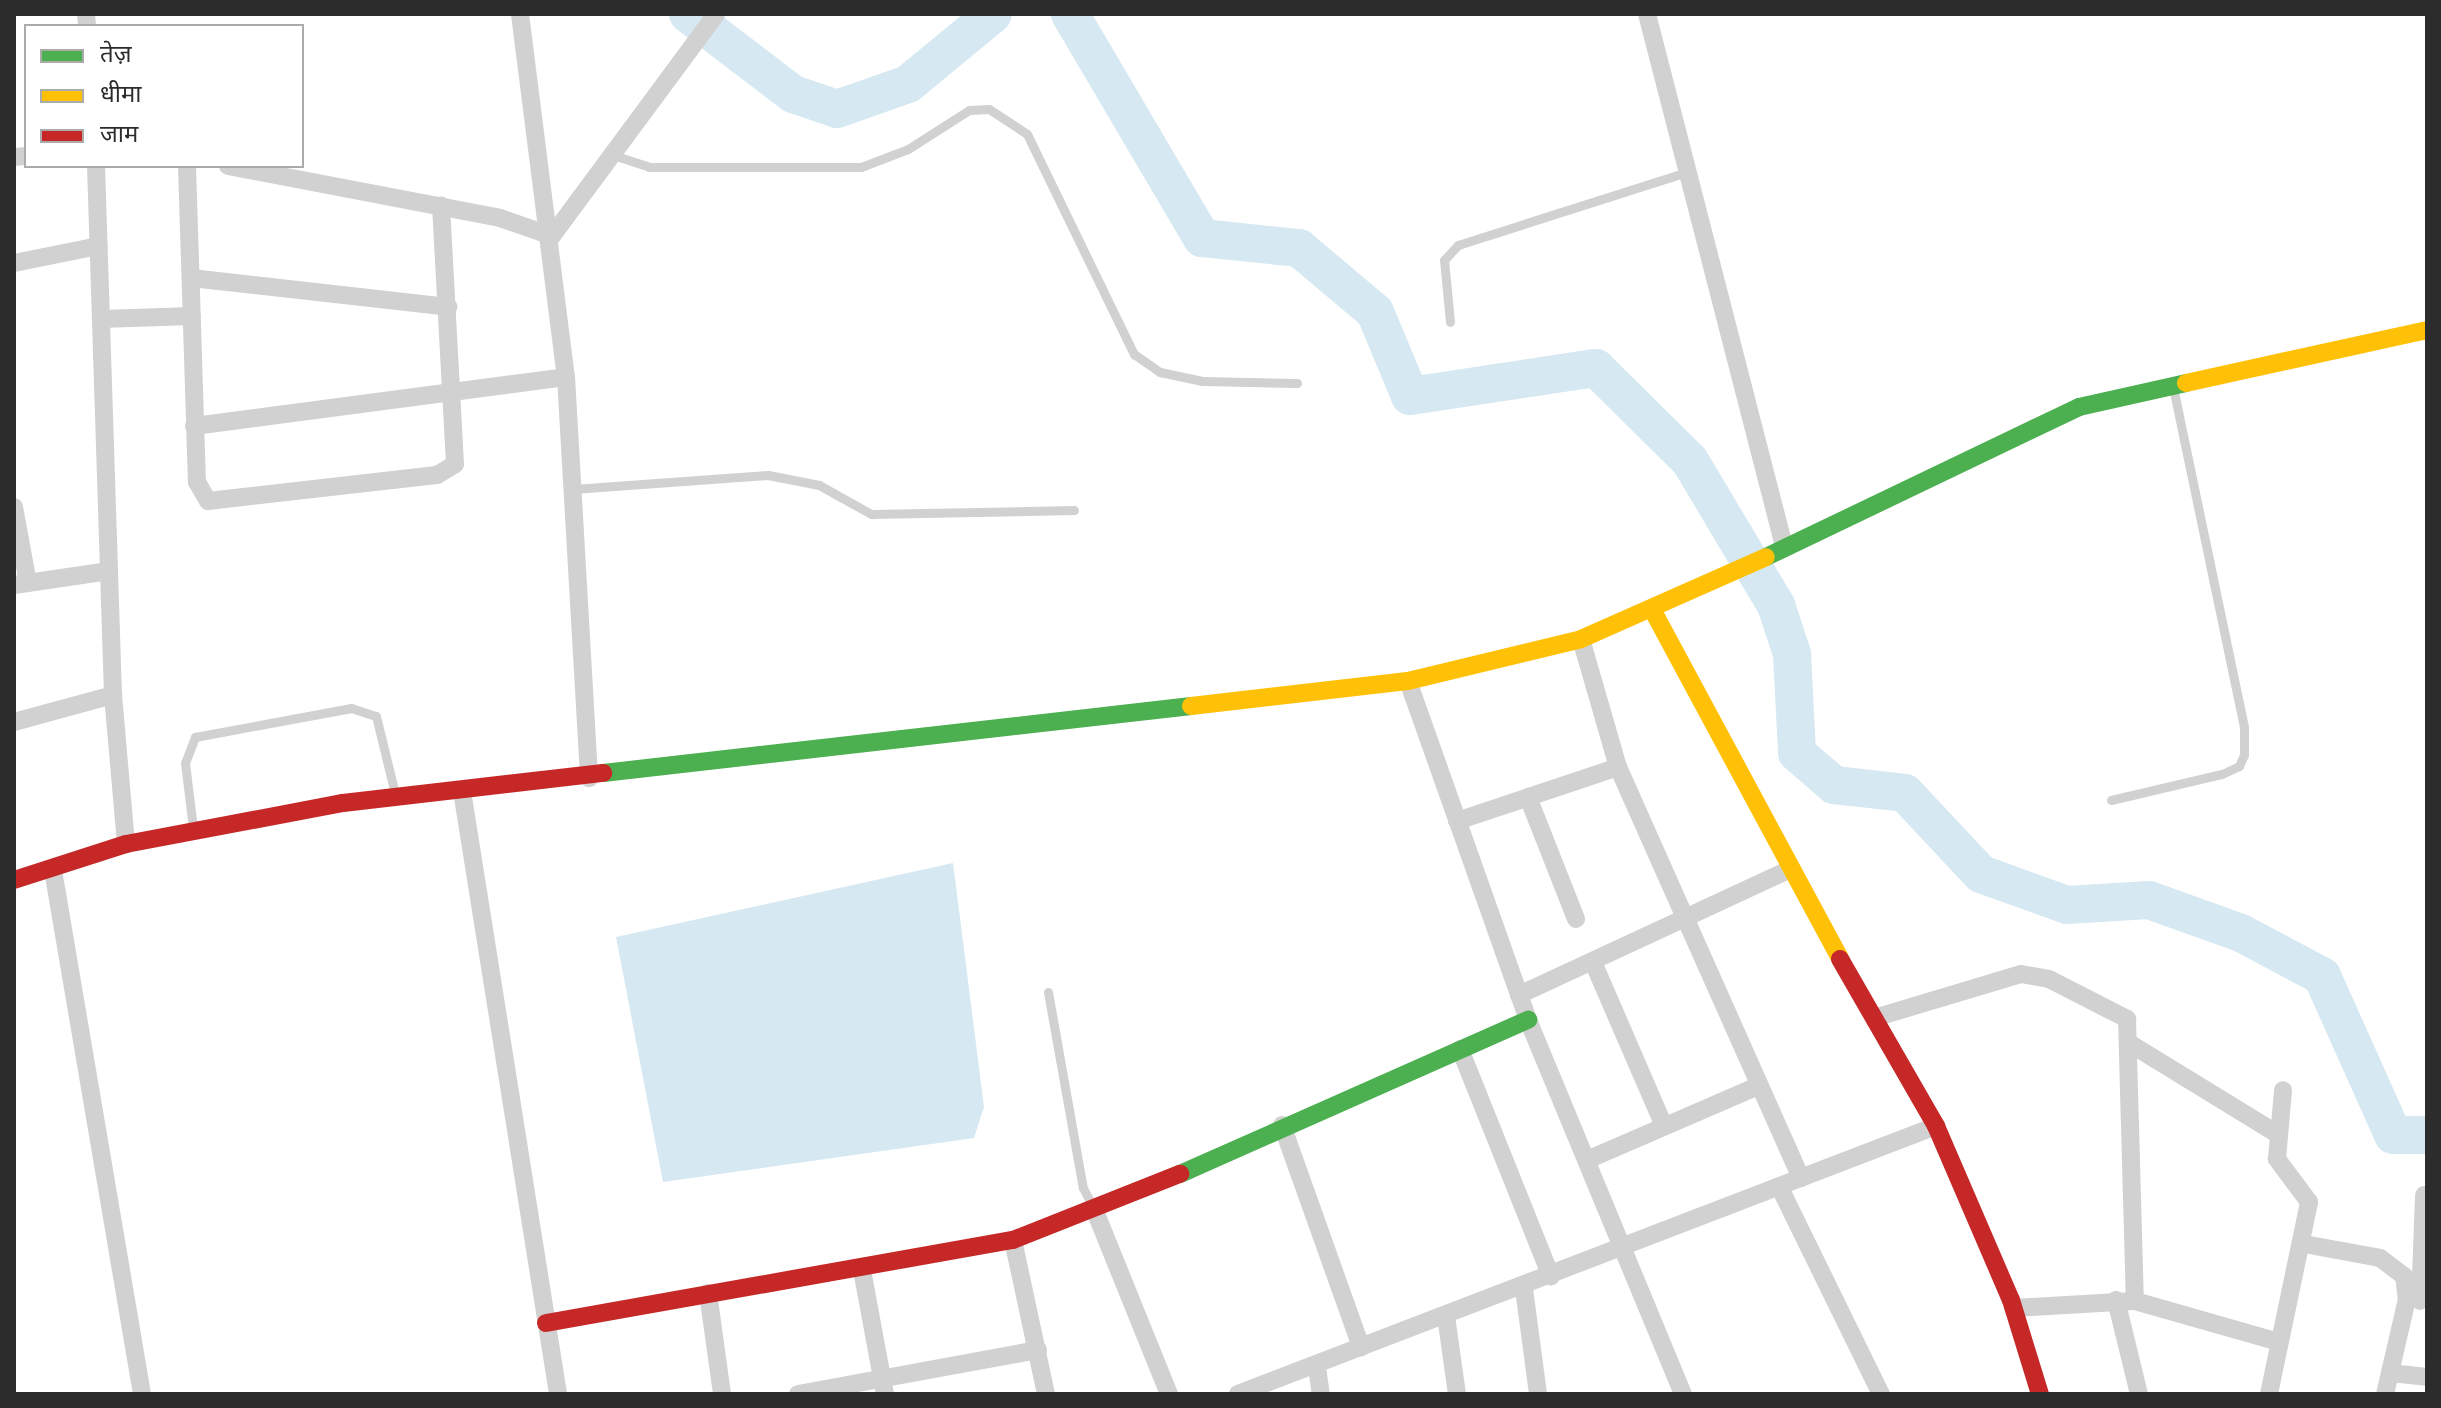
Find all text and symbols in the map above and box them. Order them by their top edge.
legend [24,24,304,168]
text: तेज़ [100,40,132,69]
text: धीमा [100,80,142,109]
text: जाम [100,120,138,149]

